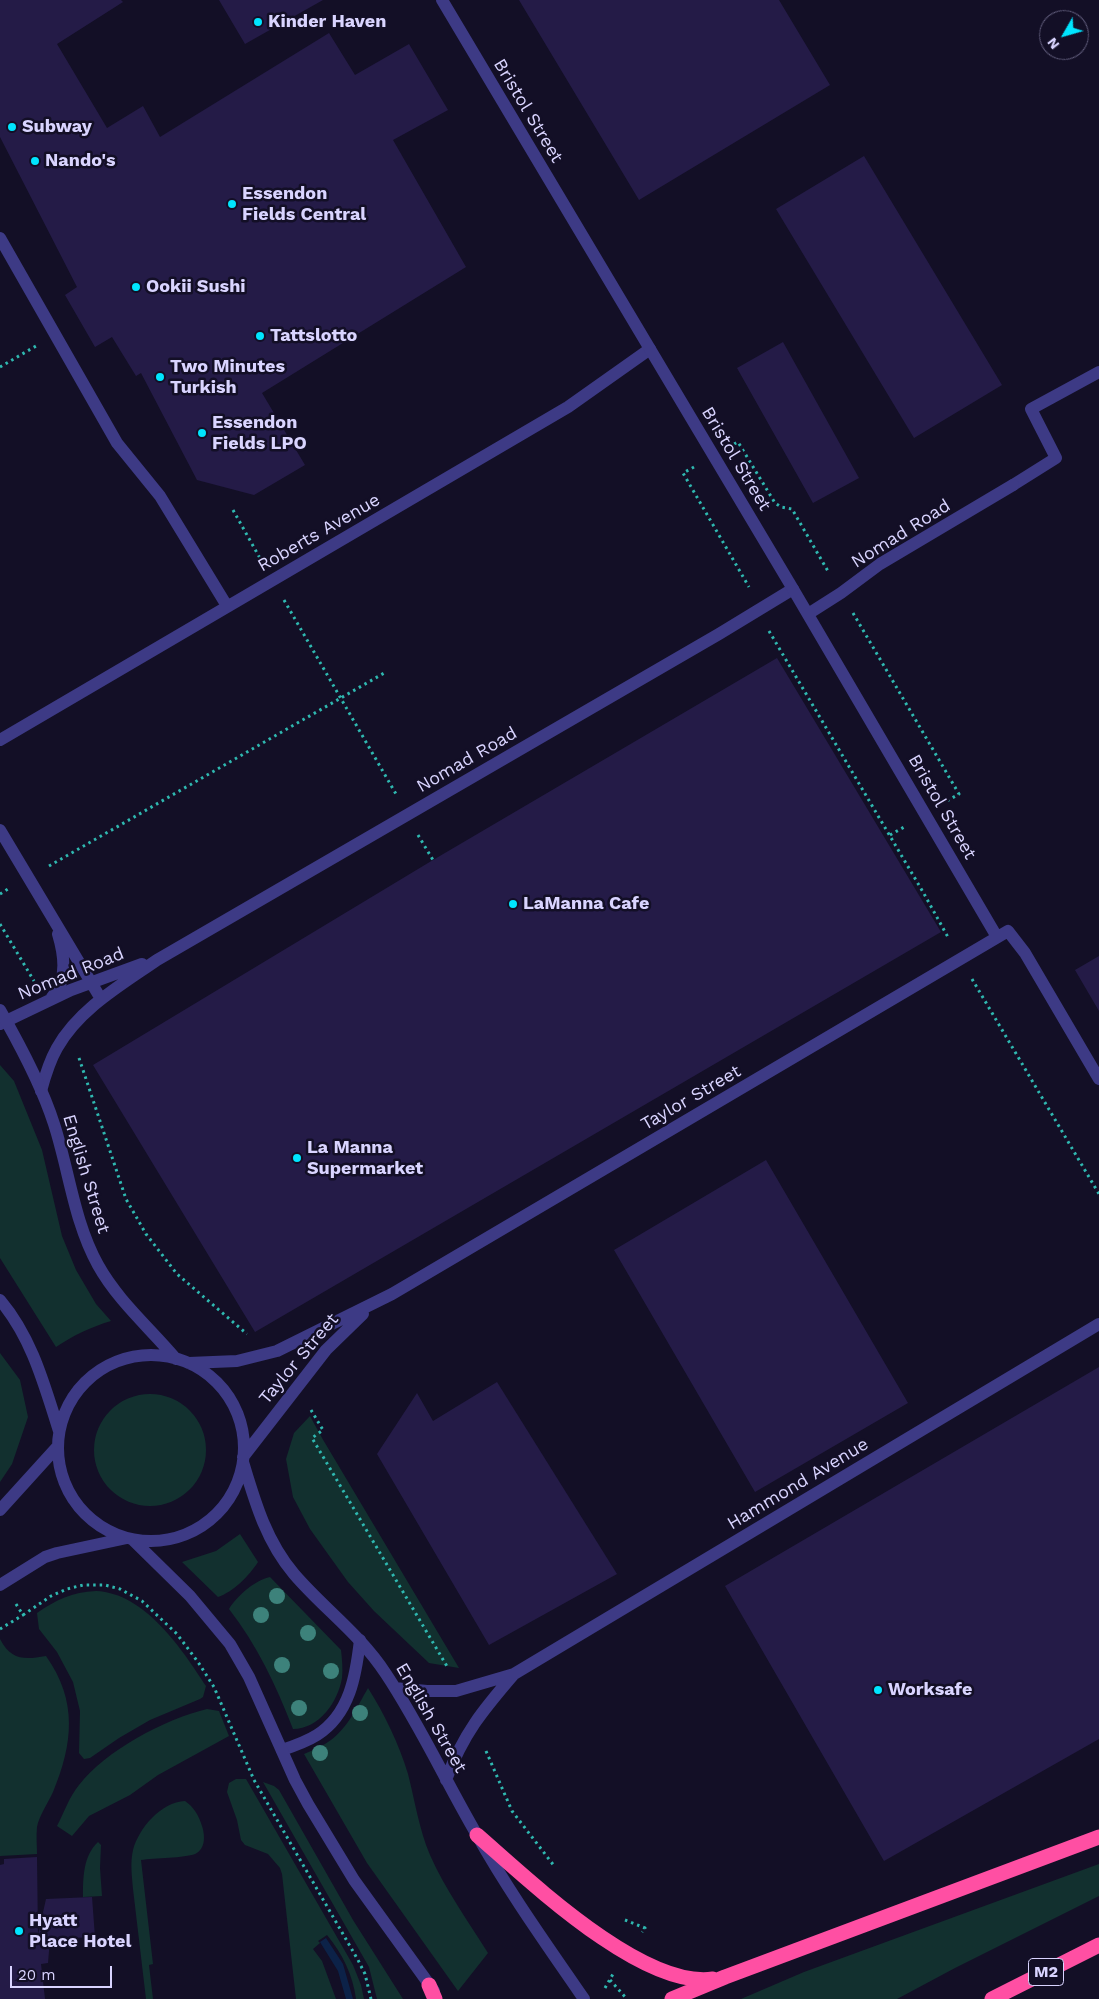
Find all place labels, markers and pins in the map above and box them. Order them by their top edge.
place label: Kinder Haven [268,11,386,33]
marker: Kinder Haven [252,16,264,28]
place label: Subway [22,116,92,138]
marker: Subway [6,121,18,133]
place label: Nando's [45,150,115,172]
marker: Nando's [29,155,41,167]
place label: Essendon Fields Central [242,183,366,225]
marker: Essendon Fields Central [226,198,238,210]
place label: Ookii Sushi [146,276,246,298]
marker: Ookii Sushi [130,281,142,293]
place label: Tattslotto [270,325,357,347]
marker: Tattslotto [254,330,266,342]
place label: Two Minutes Turkish [170,356,285,398]
marker: Two Minutes Turkish [154,371,166,383]
place label: Essendon Fields LPO [212,412,307,454]
marker: Essendon Fields LPO [196,427,208,439]
place label: LaManna Cafe [523,893,649,915]
marker: LaManna Cafe [507,898,519,910]
place label: La Manna Supermarket [307,1137,423,1180]
marker: La Manna Supermarket [291,1152,303,1164]
place label: Worksafe [888,1679,972,1701]
marker: Worksafe [872,1684,884,1696]
place label: Hyatt Place Hotel [29,1910,131,1952]
marker: Hyatt Place Hotel [13,1925,25,1937]

